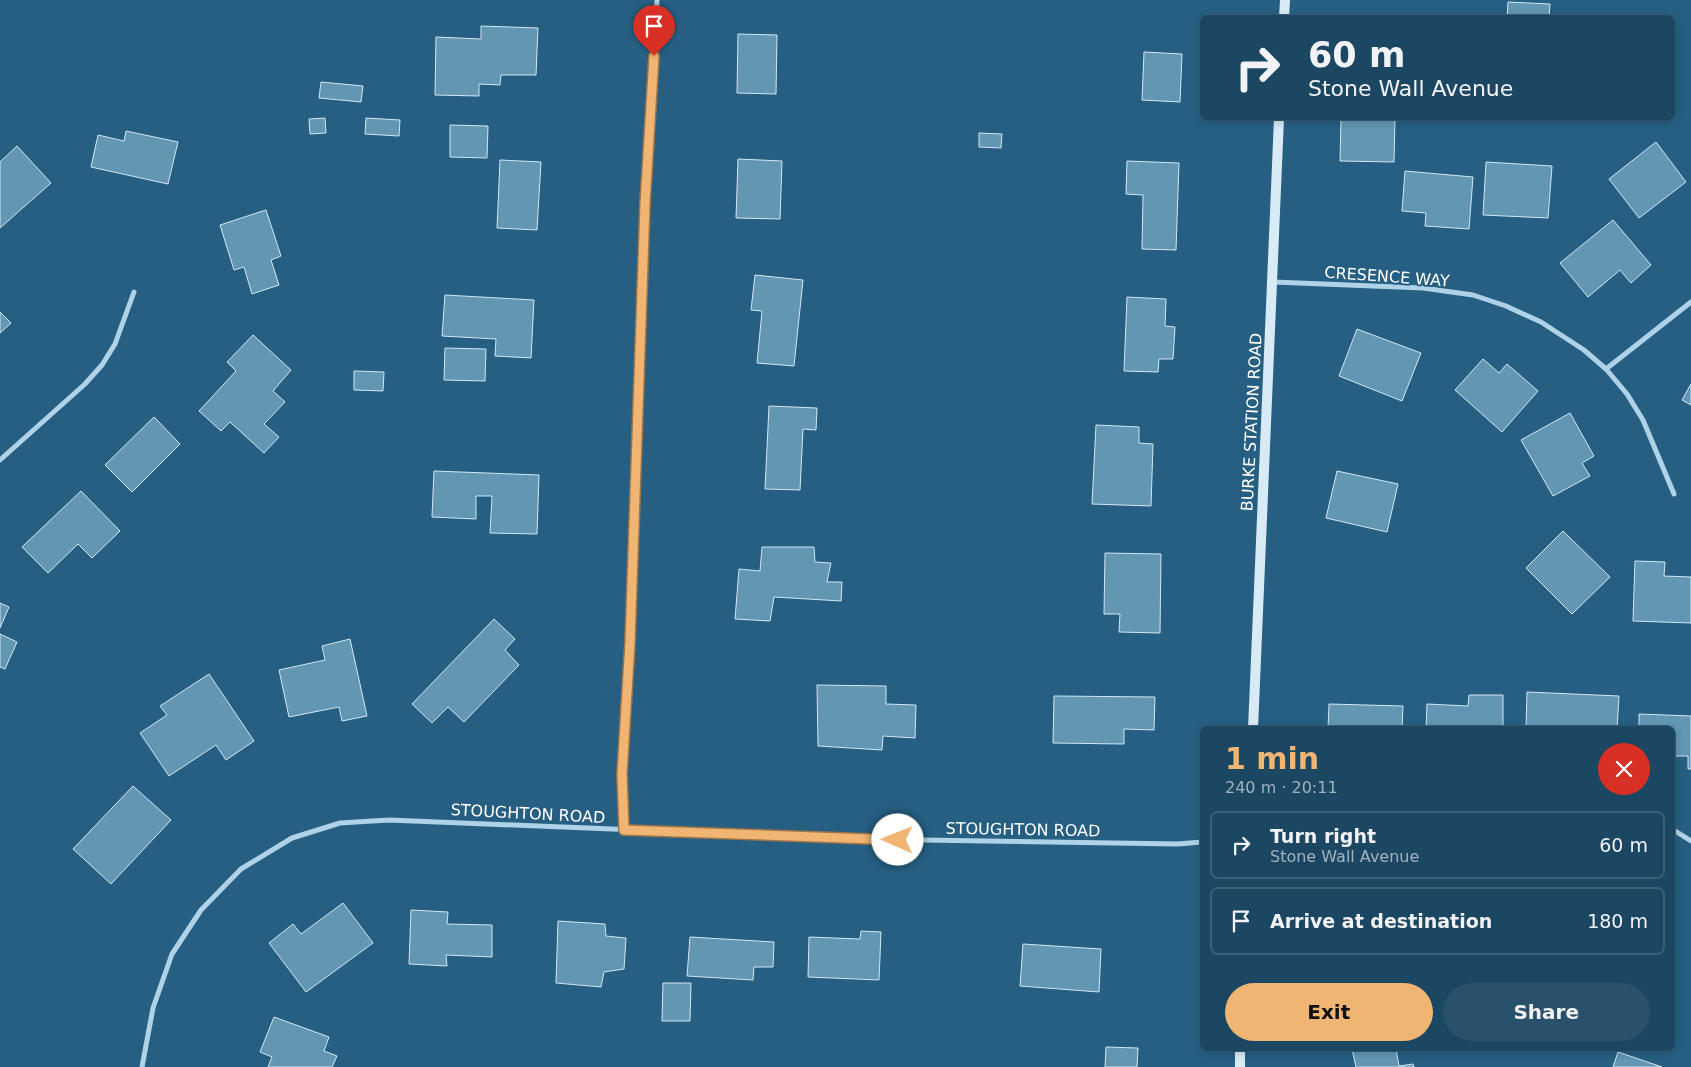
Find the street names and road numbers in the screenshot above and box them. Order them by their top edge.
street label: CRESENCE WAY [1324,263,1450,290]
street label: BURKE STATION ROAD [1237,332,1266,512]
street label: STOUGHTON ROAD [450,800,606,827]
street label: STOUGHTON ROAD [945,819,1101,840]

